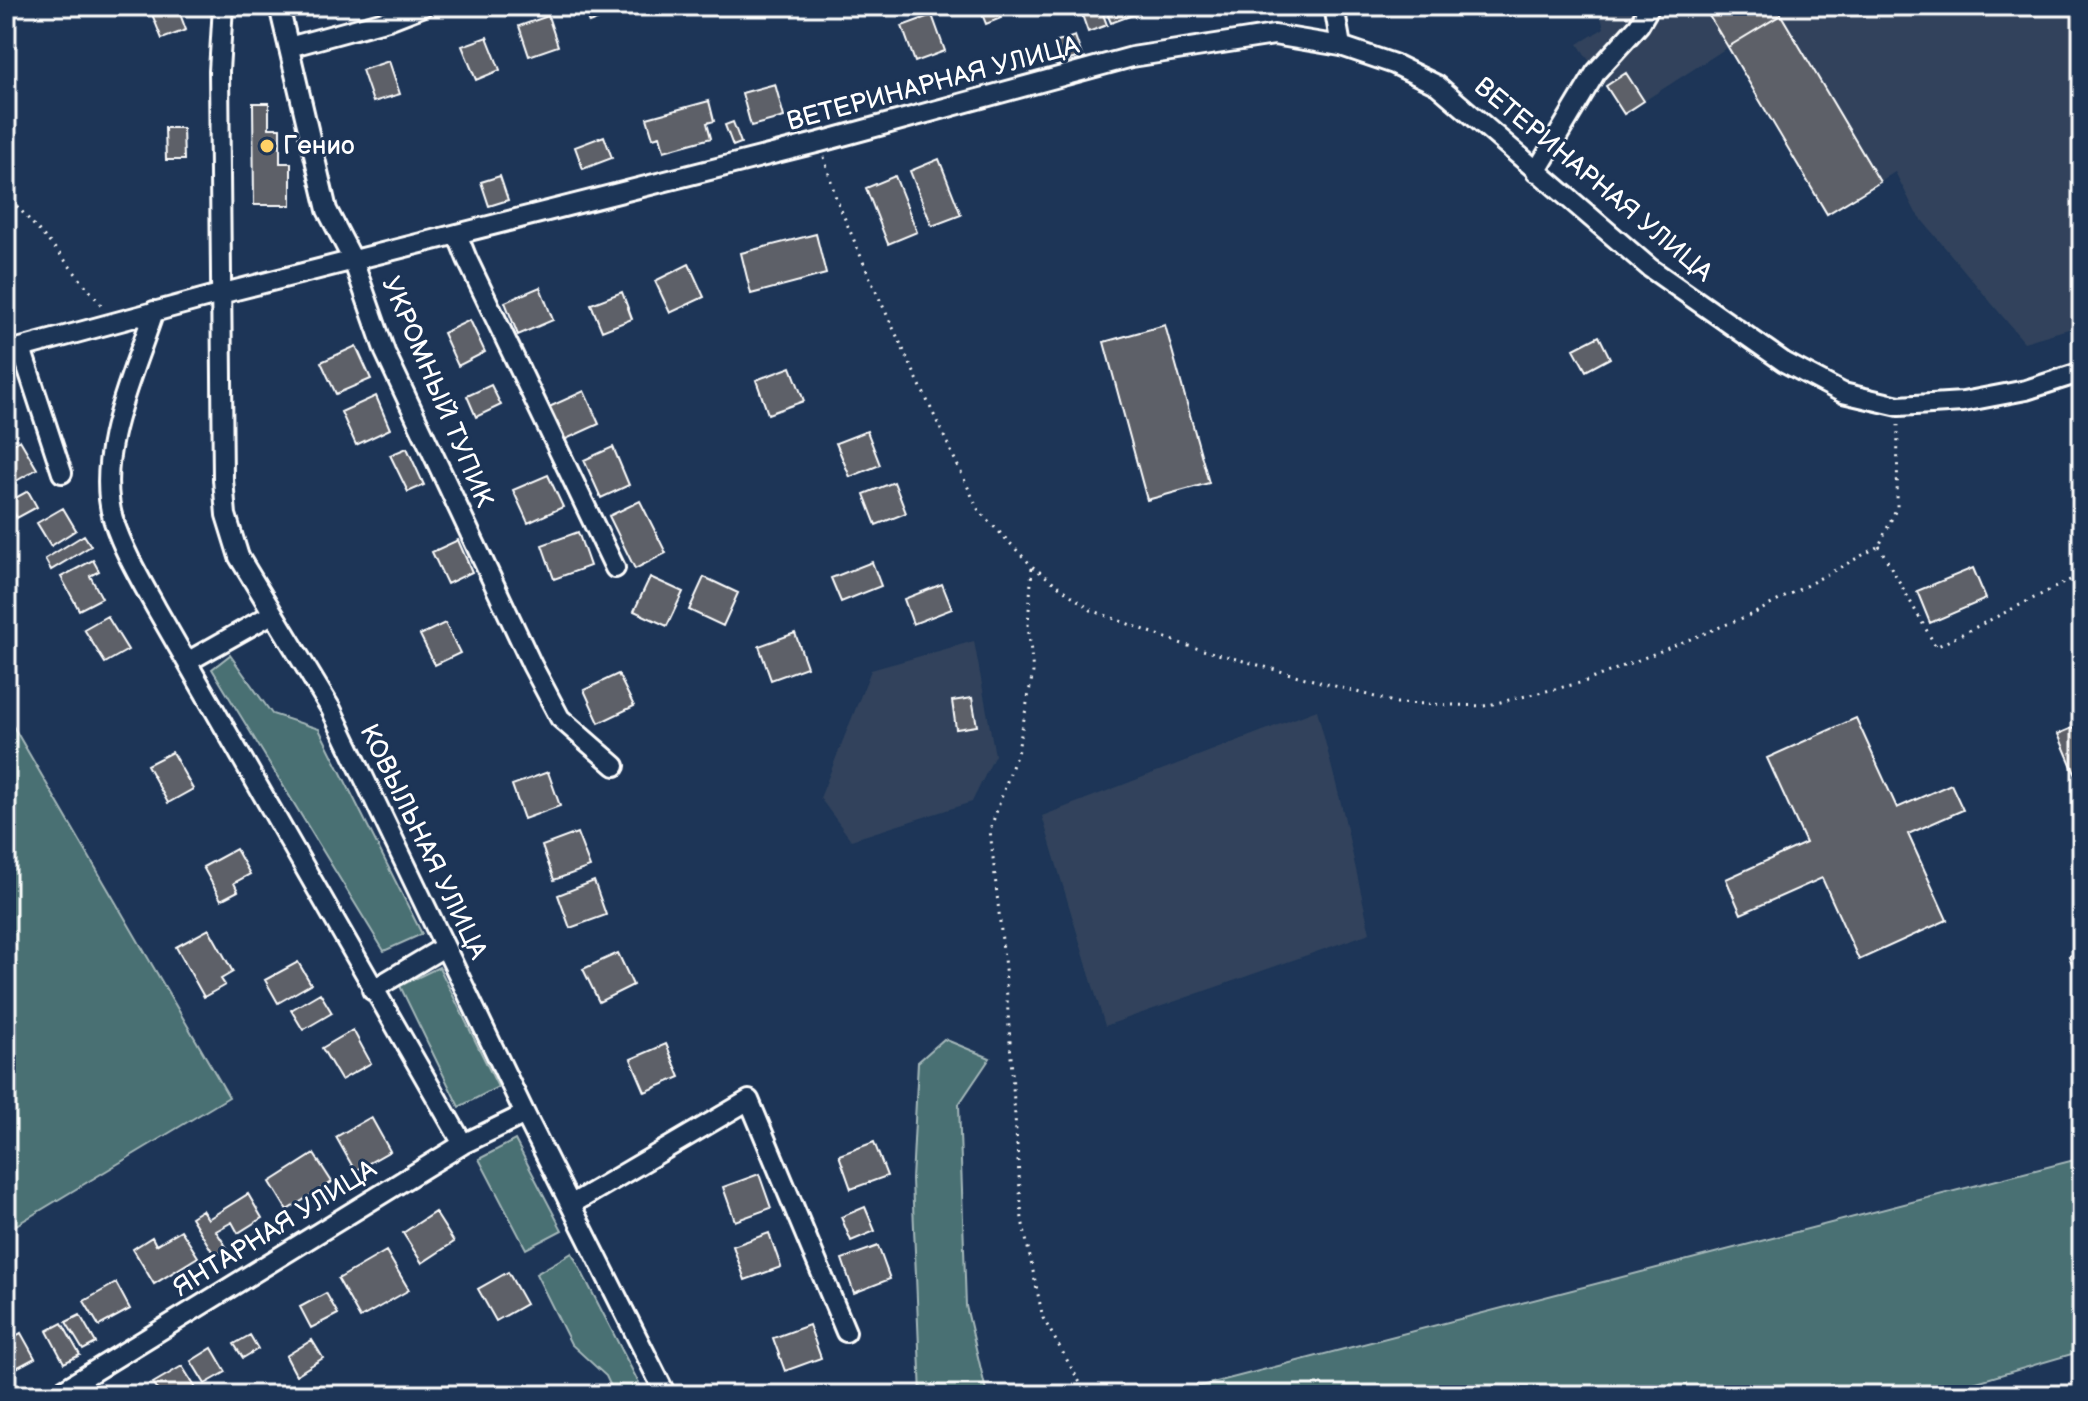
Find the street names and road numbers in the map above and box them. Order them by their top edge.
street label: ВЕТЕРИНАРНАЯ УЛИЦА [783,30,1083,138]
street label: ВЕТЕРИНАРНАЯ УЛИЦА [1468,71,1719,289]
street label: УКРОМНЫЙ ТУПИК [374,272,500,512]
street label: КОВЫЛЬНАЯ УЛИЦА [353,720,493,965]
street label: ЯНТАРНАЯ УЛИЦА [168,1154,382,1304]

